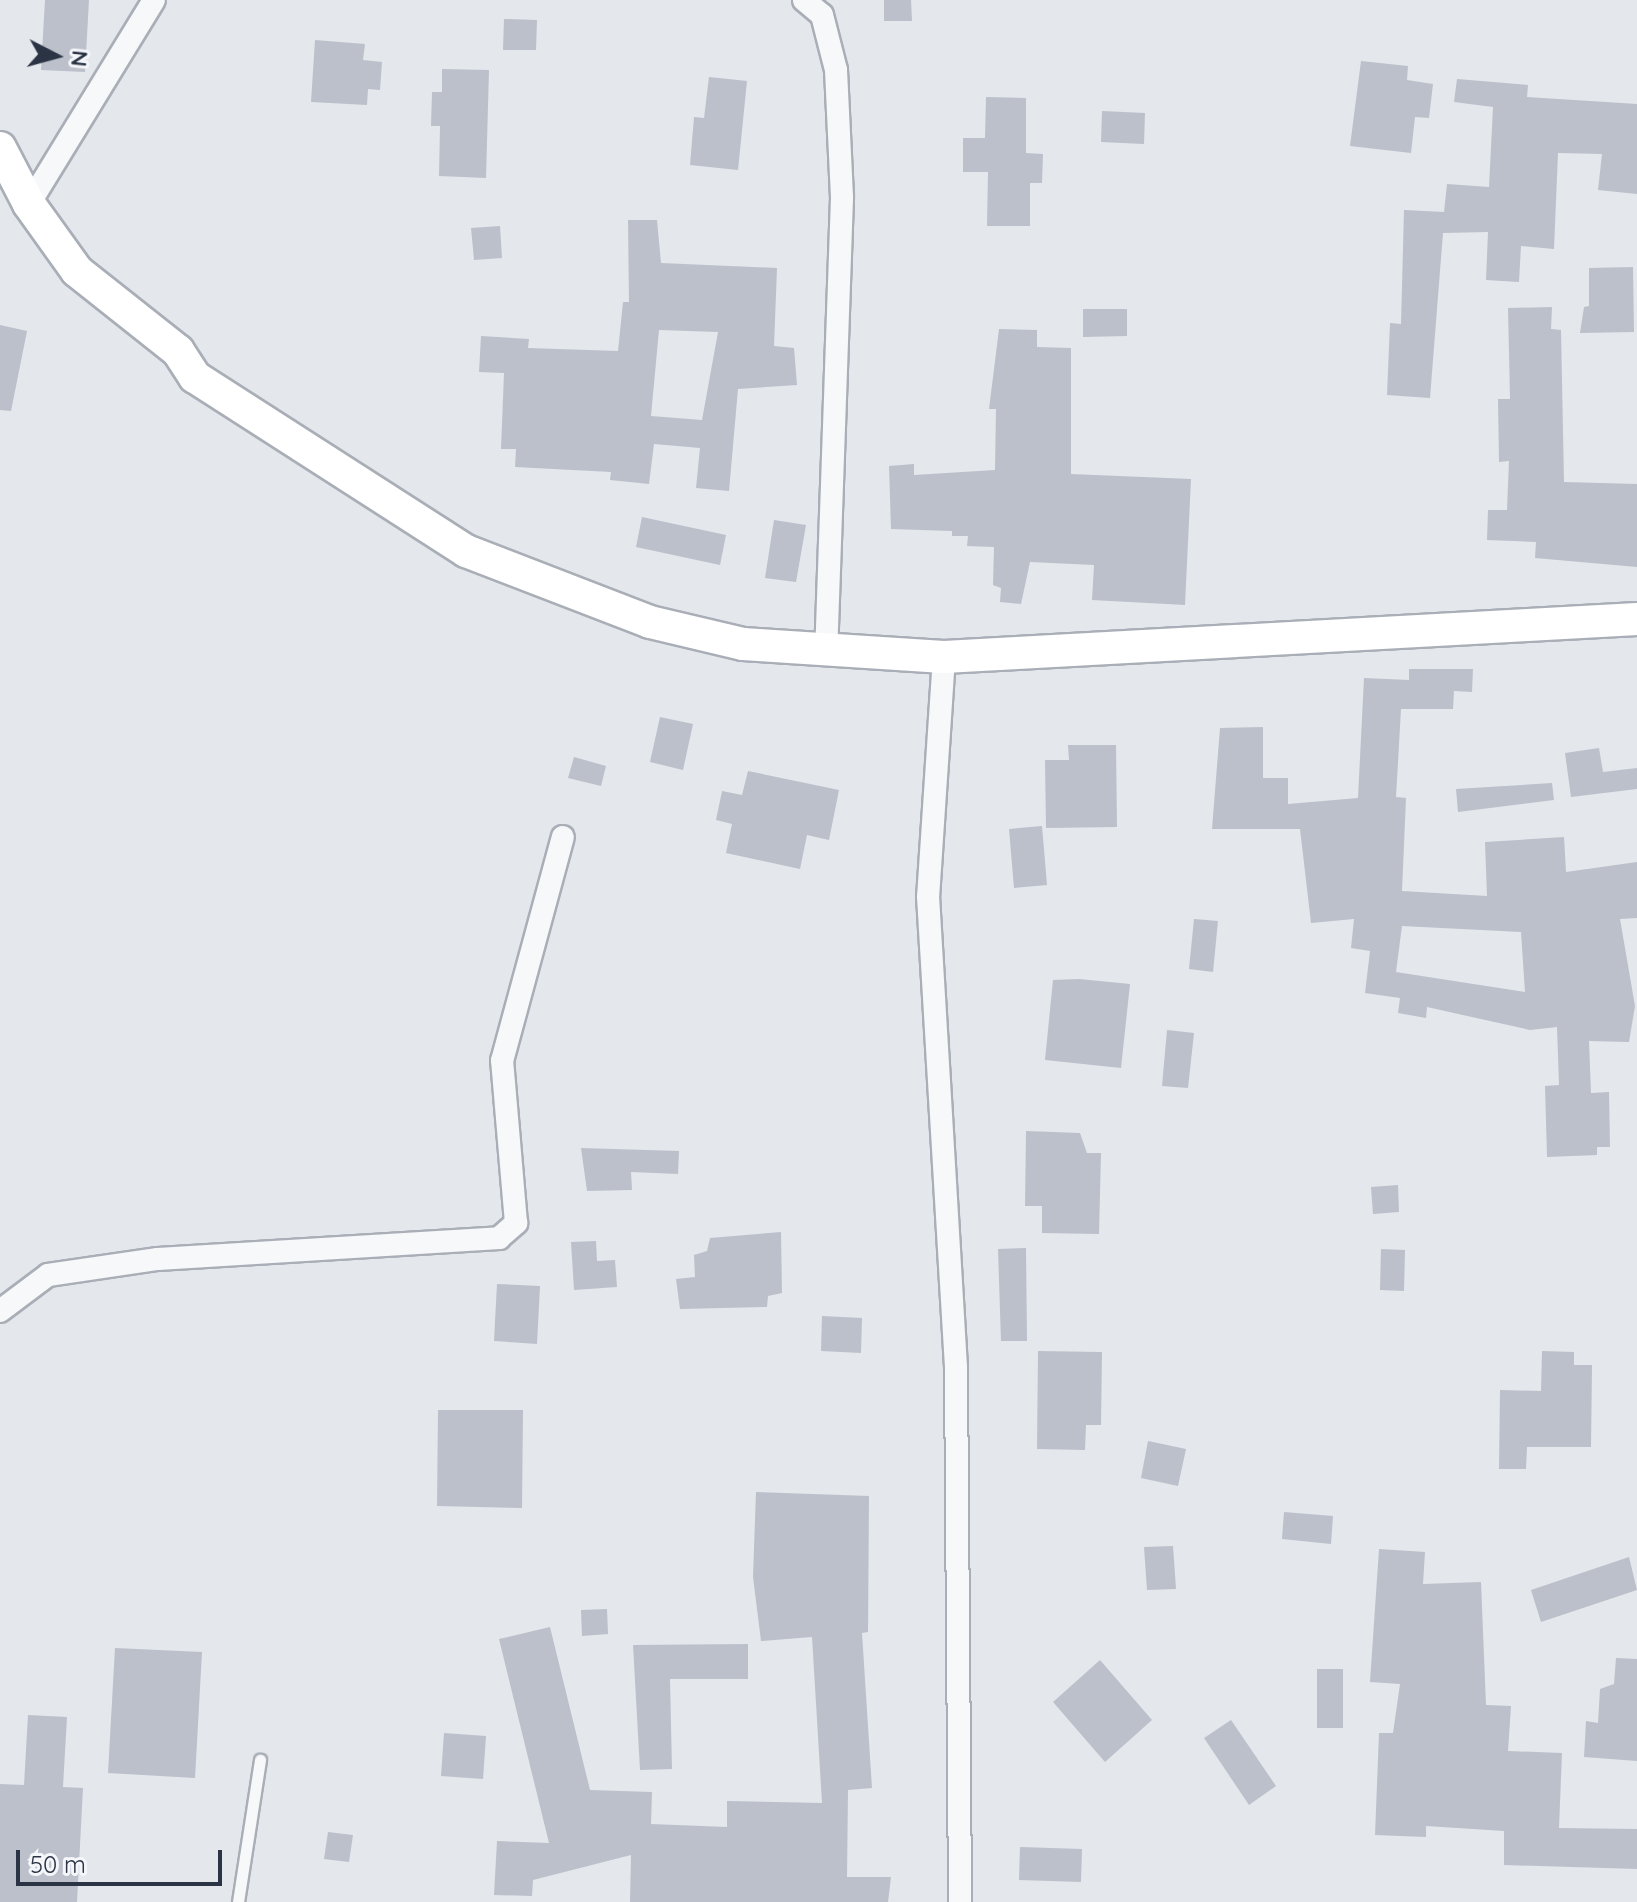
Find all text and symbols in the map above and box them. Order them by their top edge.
north arrow [16,16,96,96]
text: N [65,49,95,68]
scale bar [20,1834,226,1884]
text: 50 m [30,1849,86,1879]

